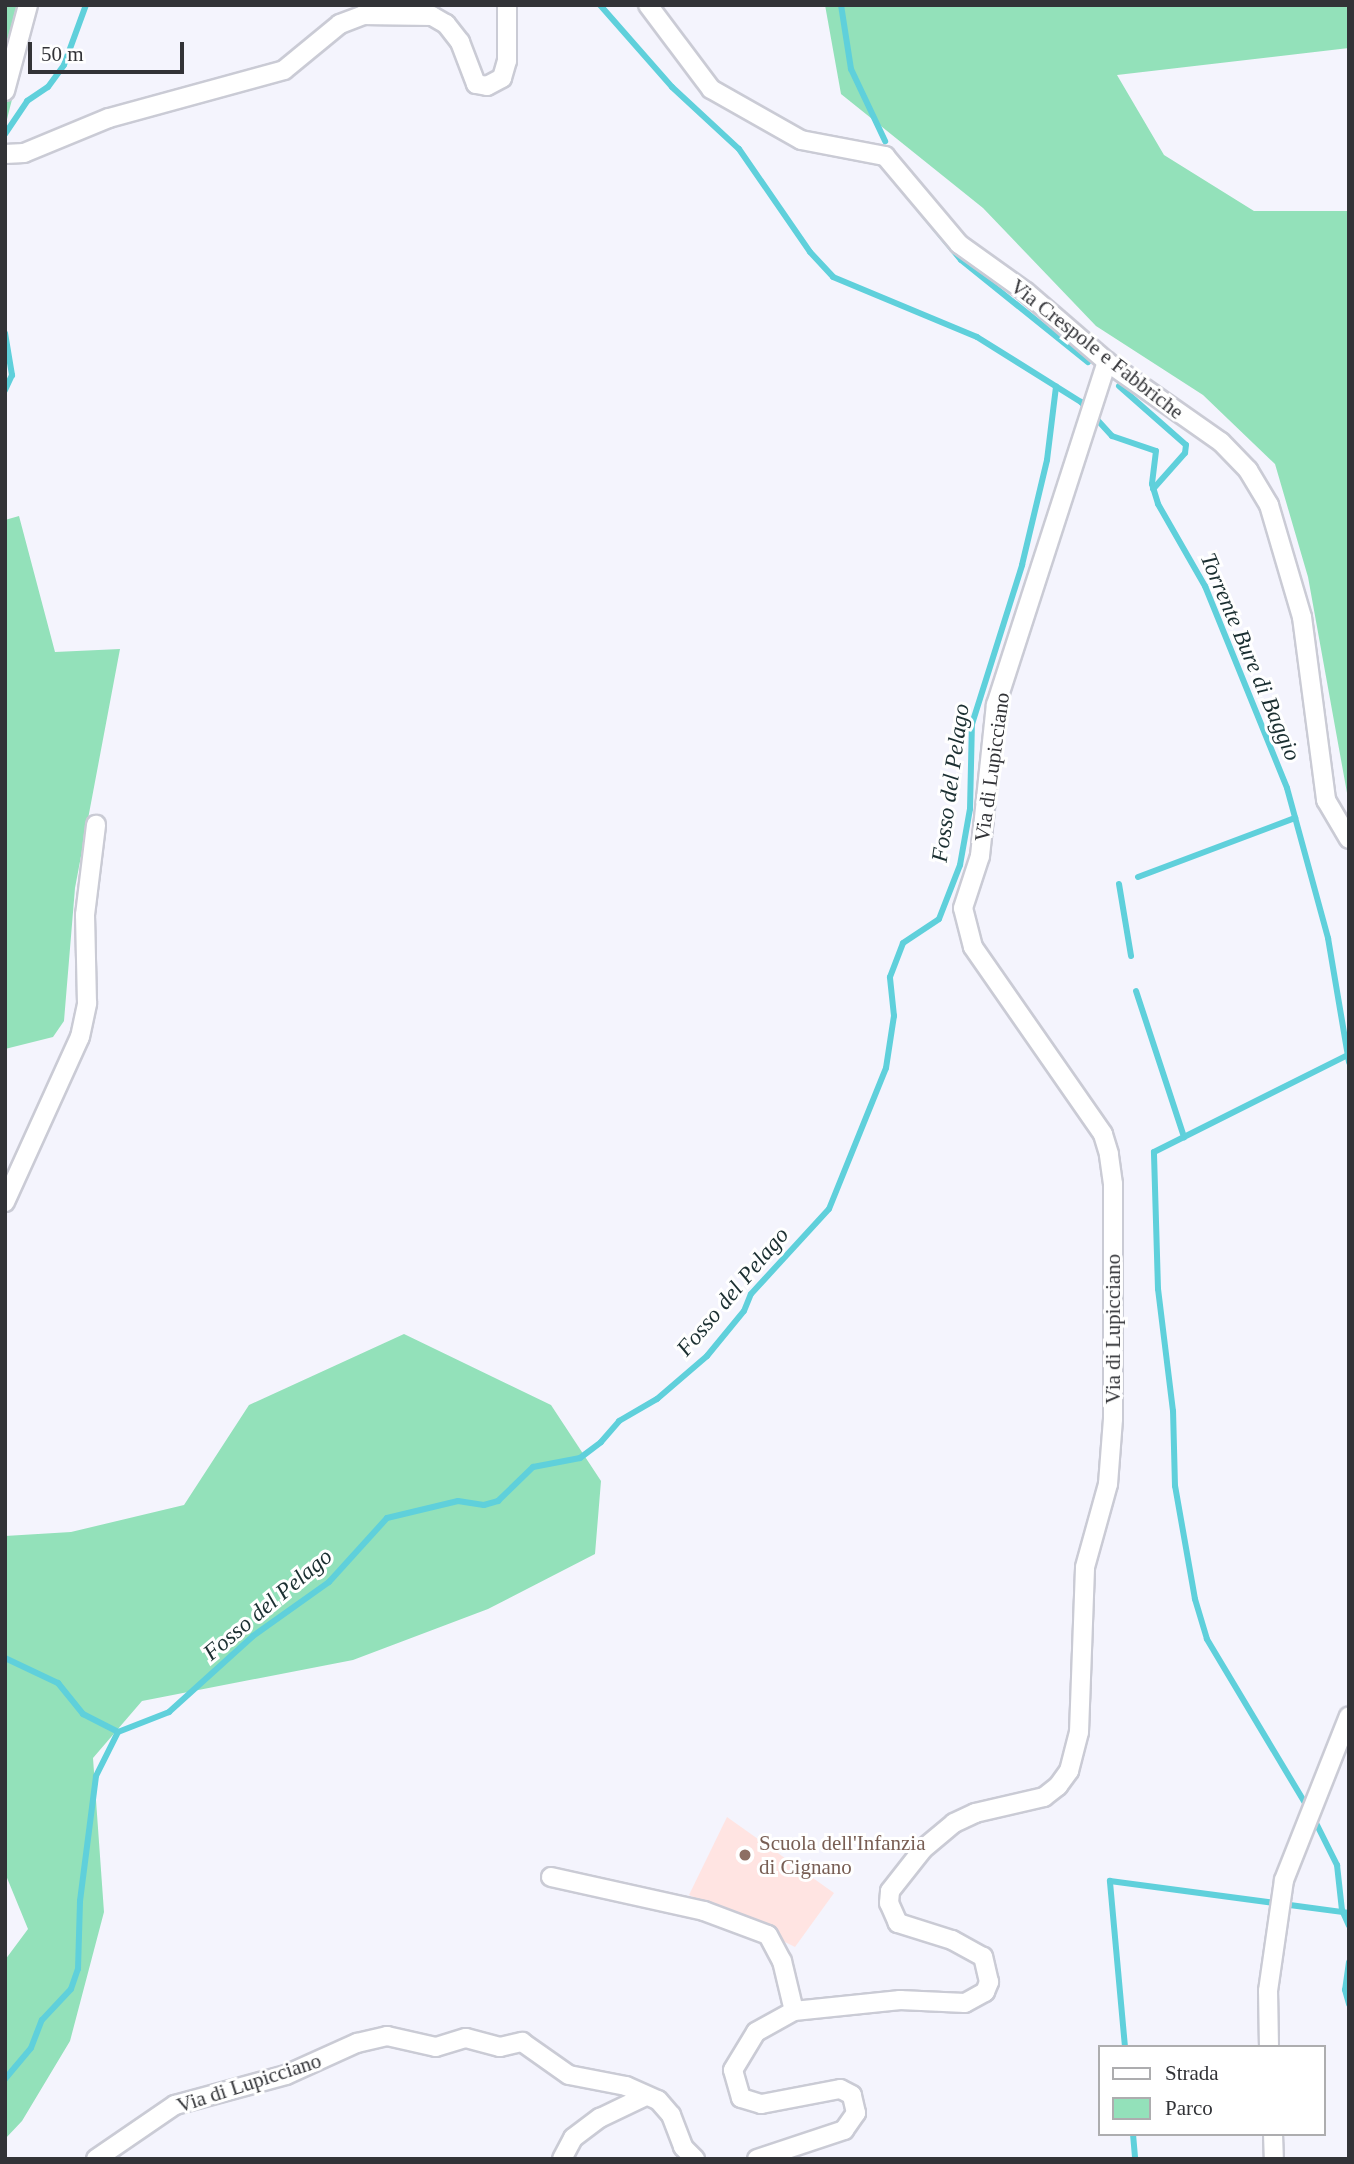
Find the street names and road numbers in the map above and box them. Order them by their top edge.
street label: Via Crespole e Fabbriche [1005,274,1189,424]
street label: Via di Lupicciano [969,691,1015,843]
street label: Via di Lupicciano [1100,1254,1126,1404]
street label: Via di Lupicciano [174,2048,324,2118]

